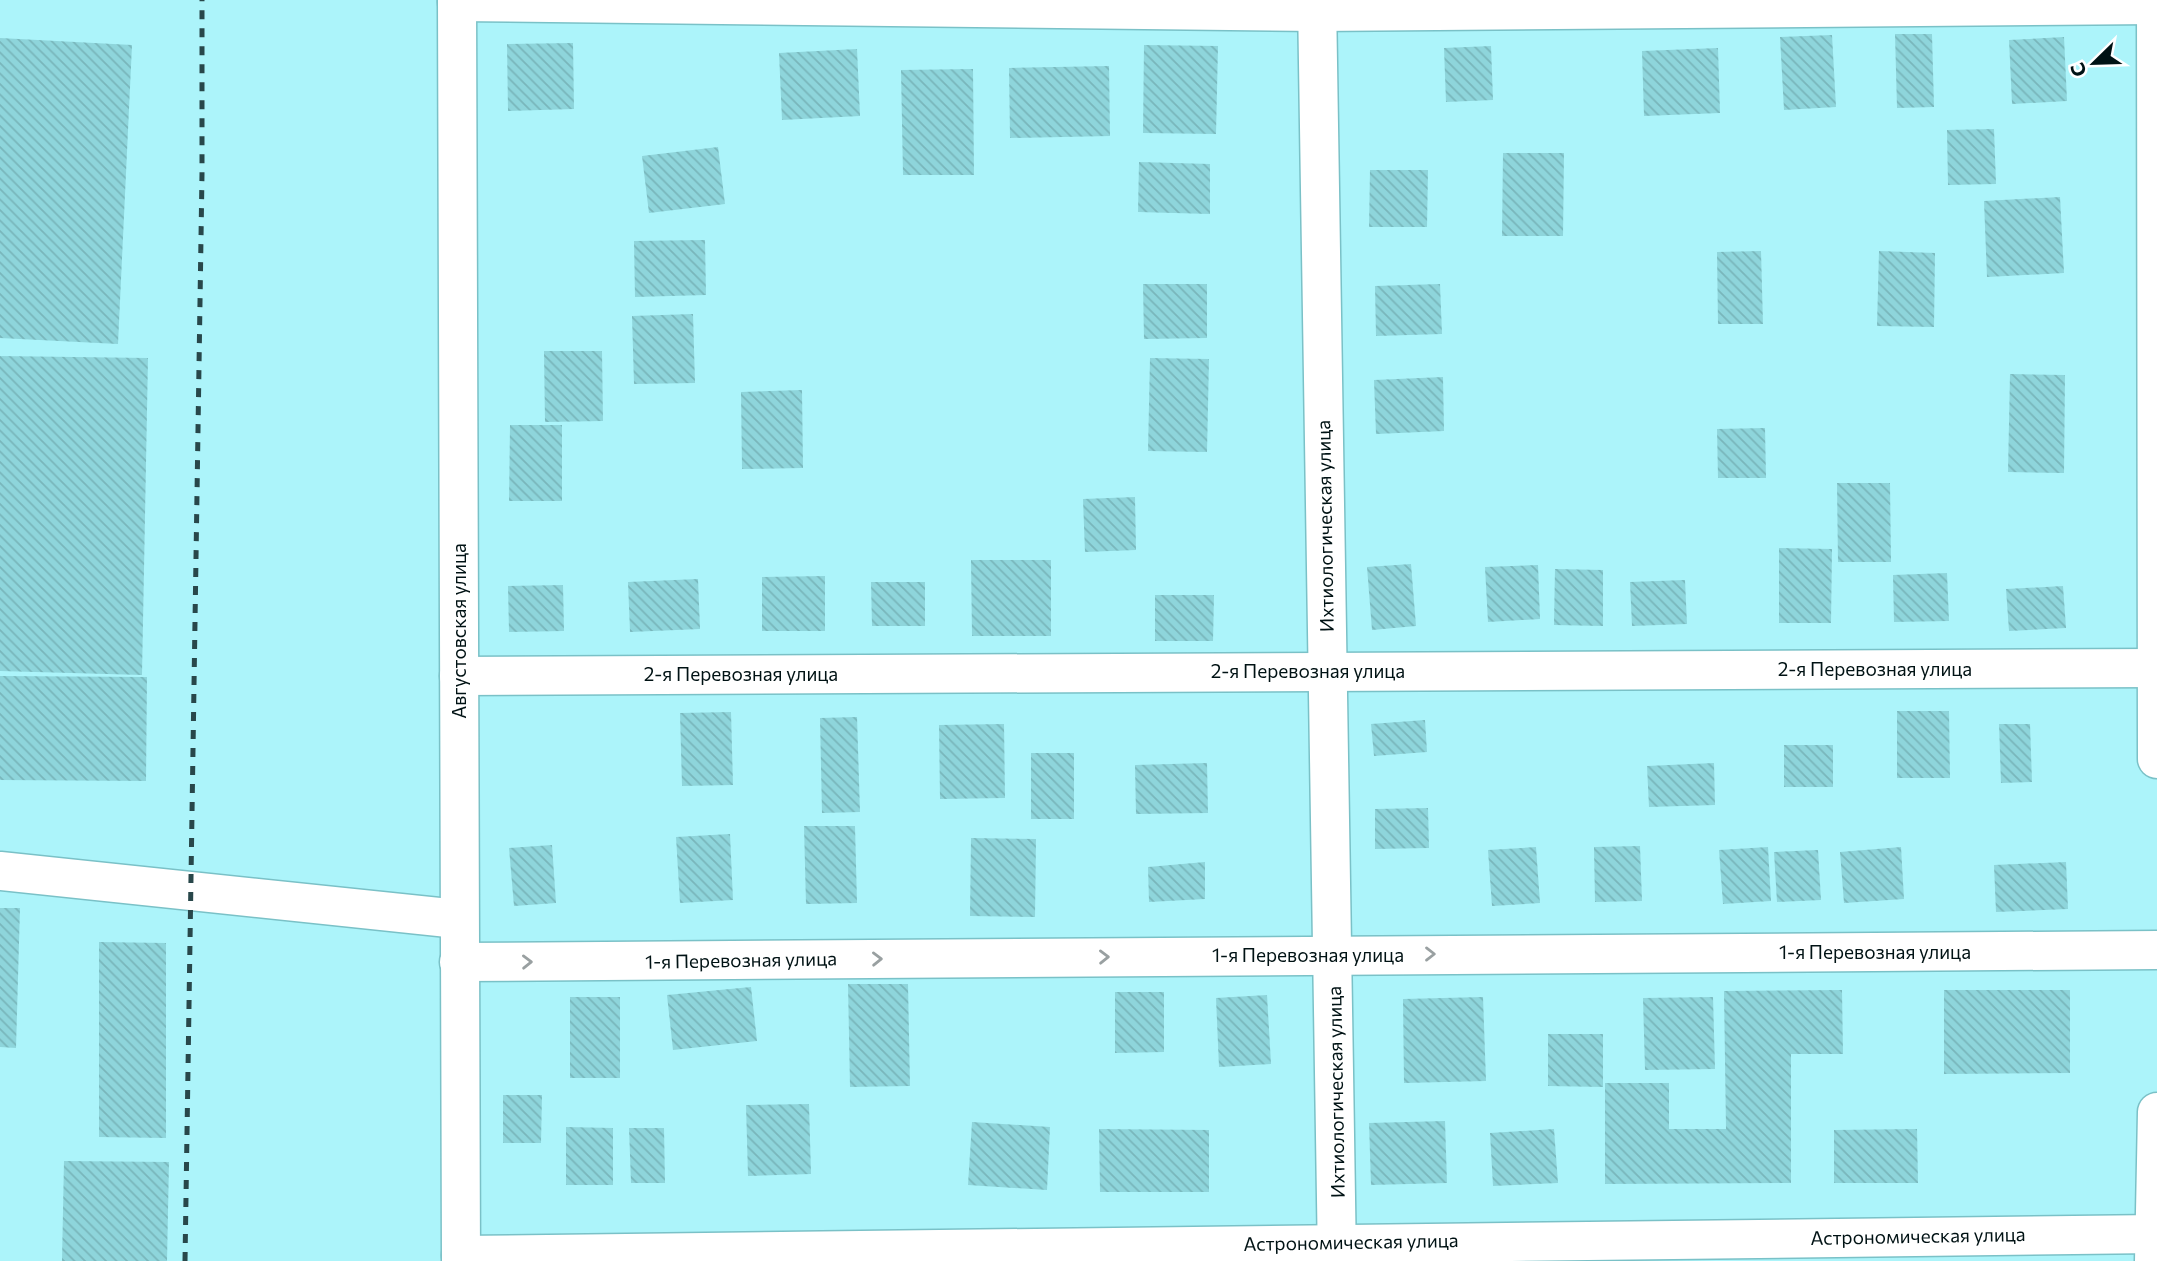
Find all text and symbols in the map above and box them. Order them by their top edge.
north arrow [2059,28,2129,98]
text: С [2065,59,2091,80]
street label: Ихтиологическая улица [1311,420,1338,632]
street label: Августовская улица [447,543,470,719]
street label: 2-я Перевозная улица [1778,657,1972,680]
street label: 2-я Перевозная улица [1211,659,1405,682]
street label: 2-я Перевозная улица [644,662,838,685]
street label: 1-я Перевозная улица [1779,940,1971,963]
street label: 1-я Перевозная улица [1212,943,1404,966]
street label: 1-я Перевозная улица [645,946,837,973]
one-way arrow [1425,946,1436,962]
one-way arrow [1100,949,1110,965]
one-way arrow [872,951,883,967]
one-way arrow [522,954,533,970]
street label: Ихтиологическая улица [1322,986,1349,1198]
street label: Астрономическая улица [1810,1222,2026,1249]
street label: Астрономическая улица [1243,1228,1459,1255]

